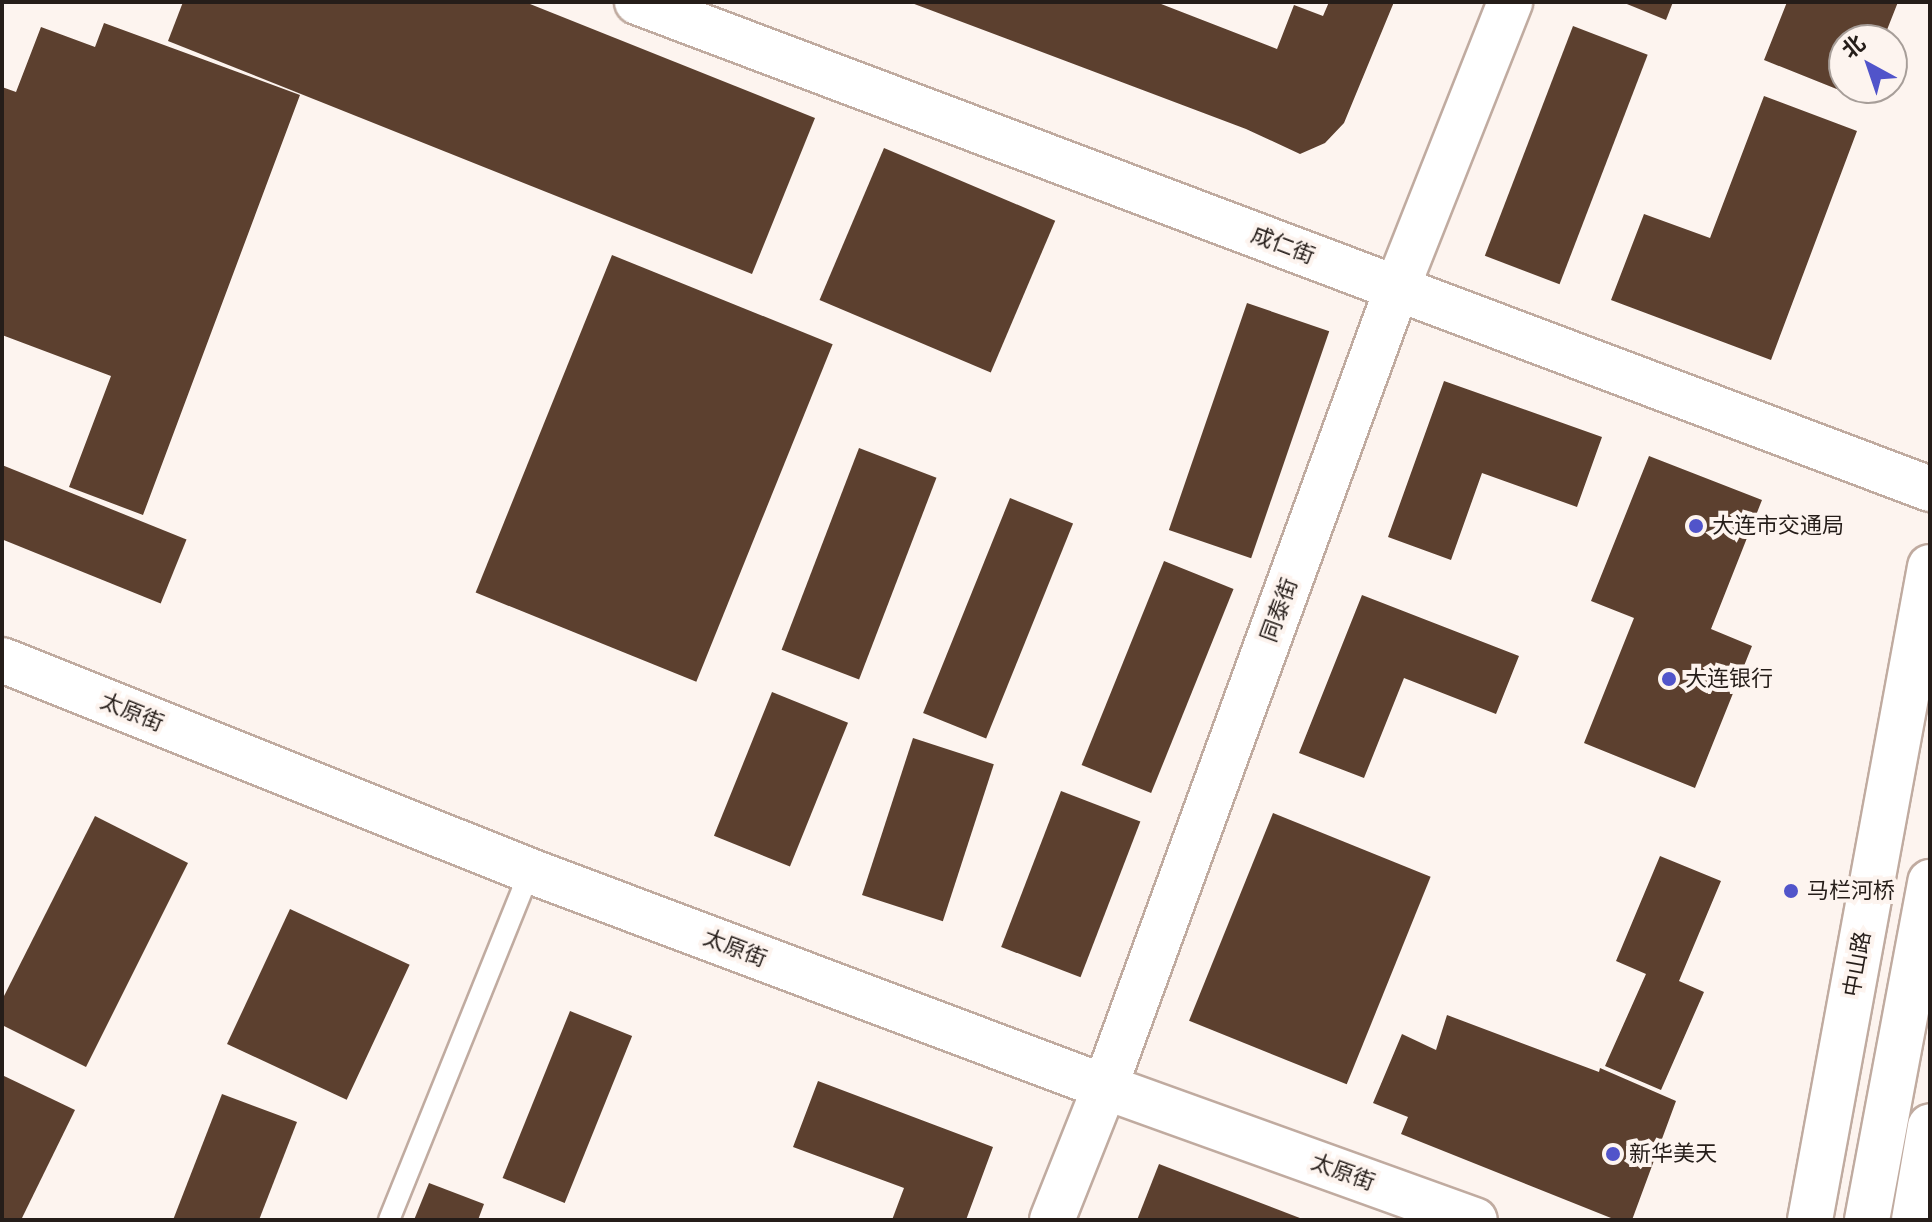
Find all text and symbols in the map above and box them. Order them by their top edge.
north arrow [1828,24,1908,104]
text: 北 [1836,29,1871,64]
street label: 成仁街 [1247,221,1319,269]
place label: 大连市交通局 [1712,513,1844,539]
marker: 大连市交通局 [1687,517,1705,535]
street label: 同泰街 [1255,574,1303,646]
place label: 大连银行 [1685,666,1773,692]
marker: 大连银行 [1660,670,1678,688]
street label: 太原街 [96,687,168,737]
place label: 马栏河桥 [1807,878,1895,904]
marker: 马栏河桥 [1782,882,1800,900]
street label: 太原街 [699,924,771,972]
street label: 中山路 [1838,929,1876,999]
place label: 新华美天 [1629,1141,1717,1167]
marker: 新华美天 [1604,1145,1622,1163]
street label: 太原街 [1307,1148,1379,1196]

